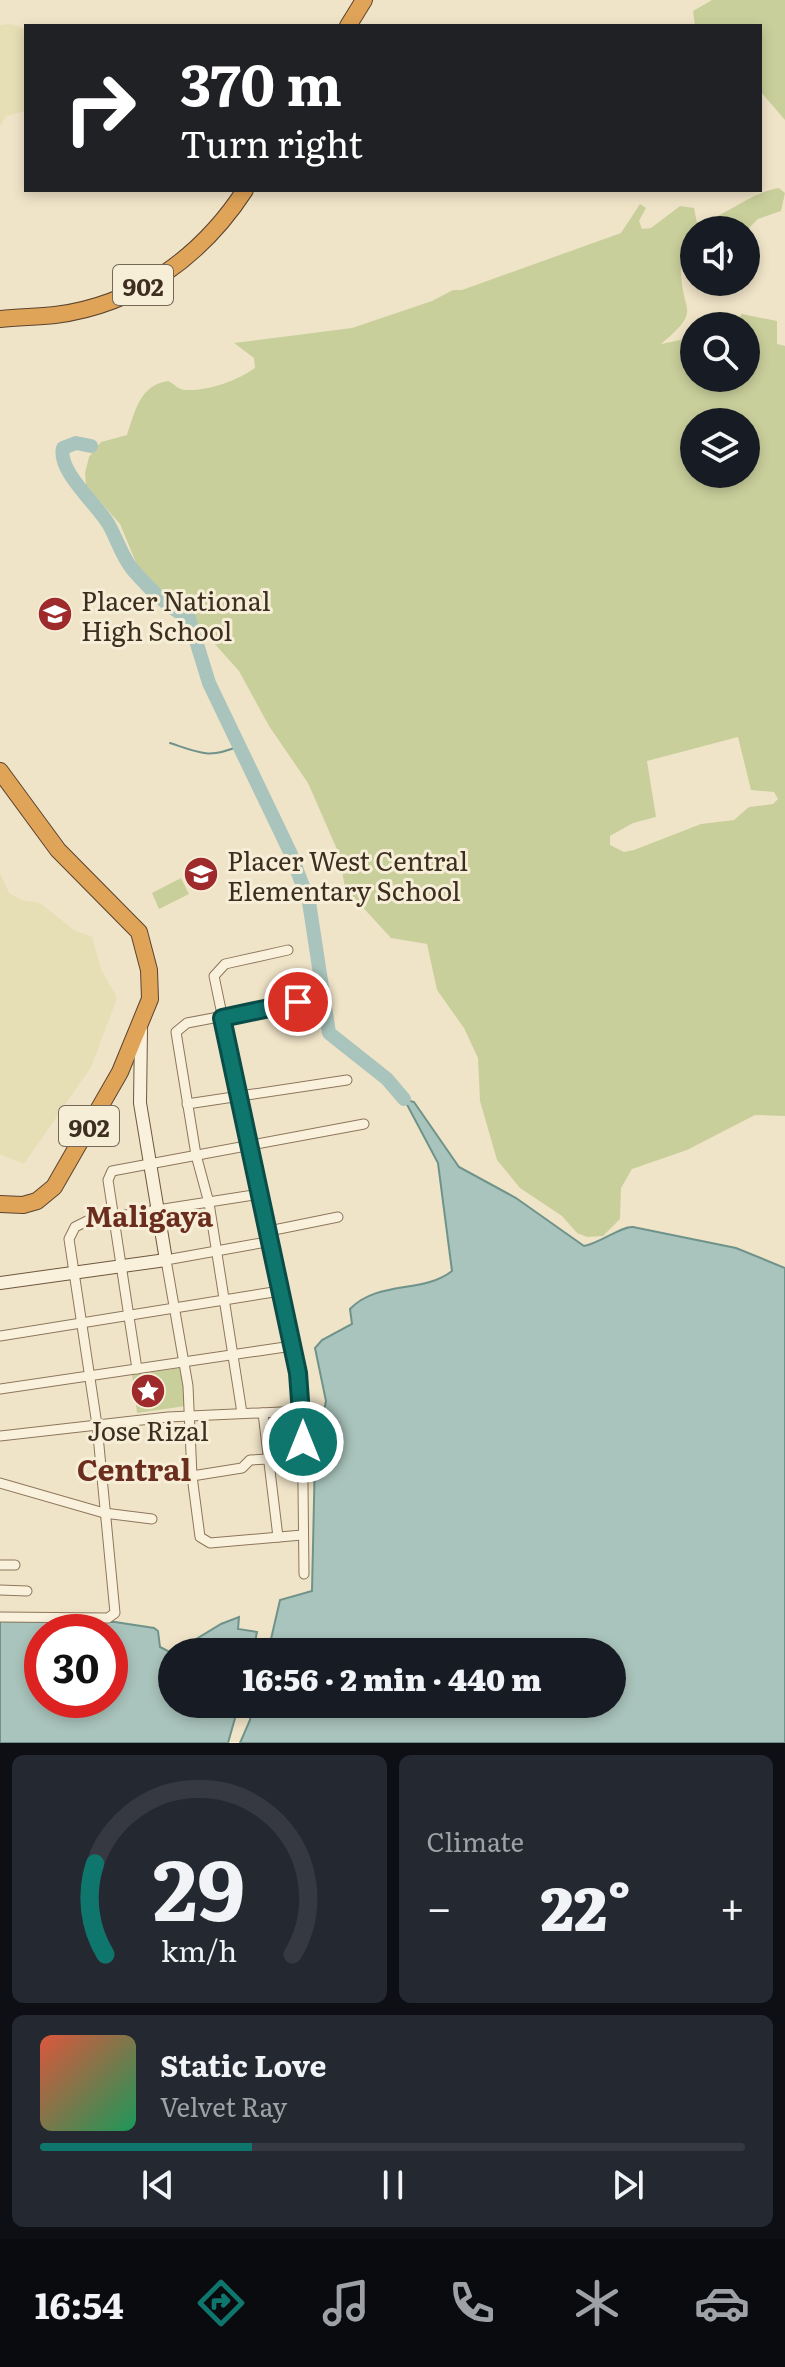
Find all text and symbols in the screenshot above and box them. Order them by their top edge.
text: 370 m [180,40,342,123]
icon: right [48,56,152,160]
text: Turn right [180,116,363,169]
map controls [680,216,760,488]
button: sound [680,216,760,296]
road number: 902 [113,265,173,305]
button: search [680,312,760,392]
button: layers [680,408,760,488]
place label: Placer National High School [81,580,271,649]
school or university icon: Placer National High School [36,595,74,633]
place label: Placer West Central Elementary School [227,840,468,909]
school or university icon: Placer West Central Elementary School [182,855,220,893]
pin [264,968,332,1036]
icon: arrive [276,980,320,1024]
road number: 902 [59,1106,119,1146]
district label: Maligaya [85,1194,214,1236]
place icon: Jose Rizal [129,1372,167,1410]
position arrow [261,1400,345,1484]
place label: Jose Rizal [87,1410,209,1449]
district label: Central [77,1446,191,1490]
speed limit sign: 30 [24,1614,128,1718]
text: 16:56 · 2 min · 440 m [242,1656,542,1700]
text: Climate [427,1821,524,1860]
text: 29 [153,1823,246,1947]
text: 22° [541,1860,631,1949]
text: − [427,1872,452,1938]
text: + [719,1872,745,1938]
text: km/h [161,1928,237,1971]
text: Static Love [160,2042,327,2086]
text: Velvet Ray [160,2086,287,2125]
icon: previous [136,2163,180,2207]
icon: pause [371,2163,415,2207]
icon: next [606,2163,650,2207]
icon: directions [193,2275,249,2331]
icon: music [318,2275,374,2331]
icon: phone [444,2275,500,2331]
icon: climate [569,2275,625,2331]
icon: car [694,2275,750,2331]
text: 16:54 [35,2277,124,2330]

